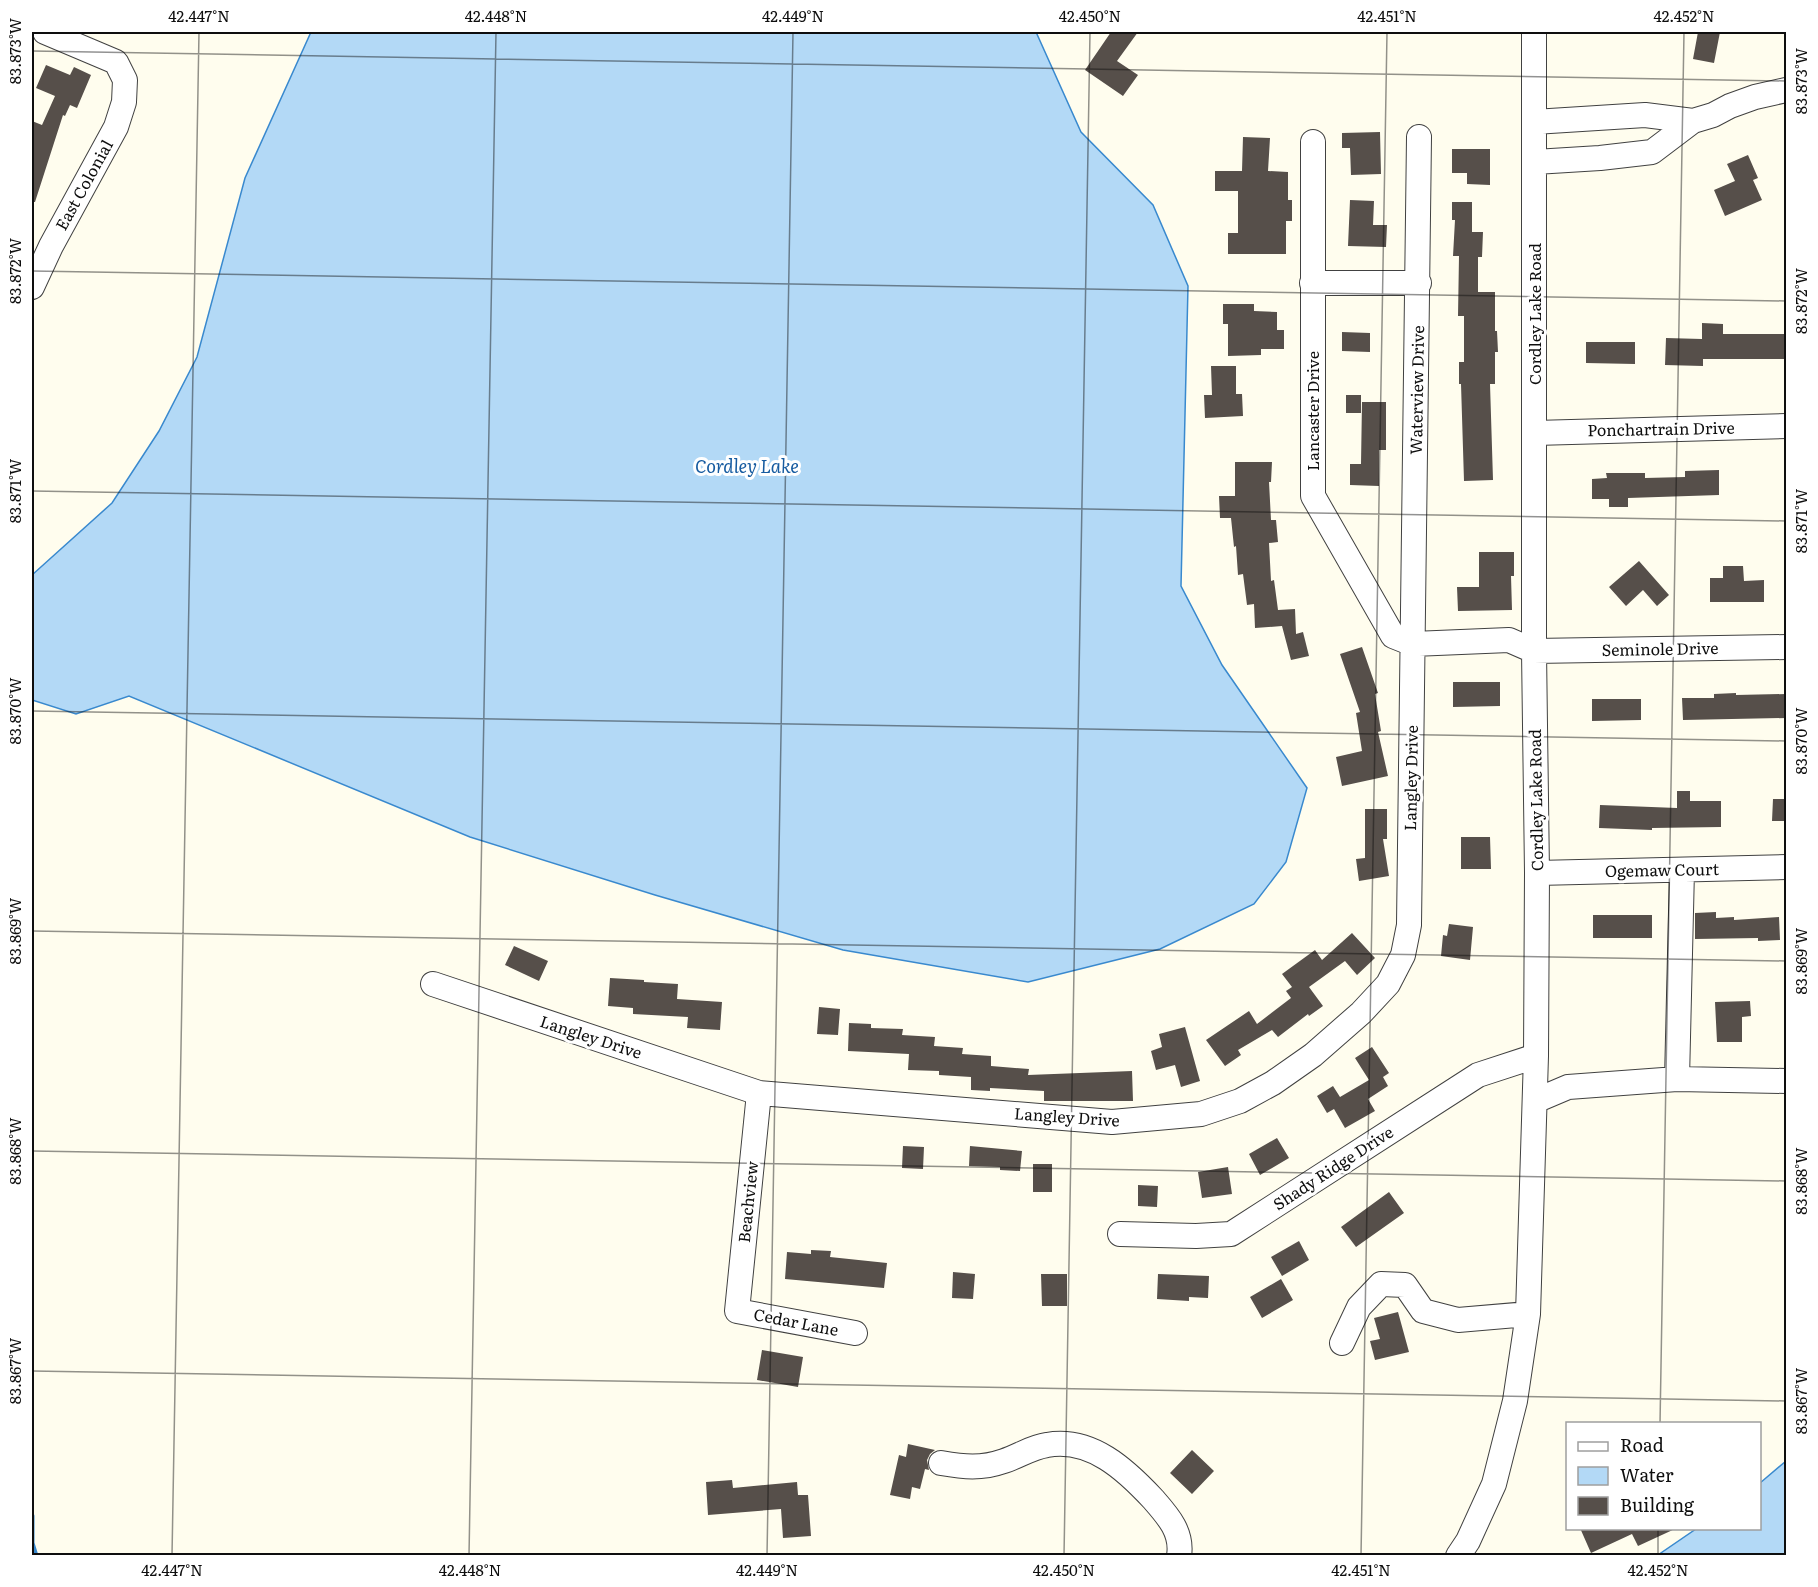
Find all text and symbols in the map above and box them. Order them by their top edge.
text: 42.447°N [168,4,230,27]
text: 42.448°N [465,4,527,27]
text: 42.449°N [762,4,824,27]
text: 42.450°N [1059,4,1121,27]
text: 42.451°N [1357,4,1417,27]
text: 42.452°N [1653,4,1715,27]
text: 83.873°W [3,17,26,84]
text: 83.873°W [1789,47,1812,114]
street label: East Colonial [48,135,118,234]
text: 83.872°W [3,237,26,304]
street label: Cordley Lake Road [1522,243,1546,385]
text: 83.872°W [1789,267,1812,334]
street label: Waterview Drive [1403,325,1429,455]
street label: Lancaster Drive [1300,351,1324,471]
street label: Ponchartrain Drive [1587,415,1735,441]
water label: Cordley Lake [695,452,799,479]
text: 83.871°W [3,458,26,523]
text: 83.871°W [1789,488,1812,553]
street label: Seminole Drive [1601,635,1719,661]
text: 83.870°W [3,677,26,745]
text: 83.870°W [1789,707,1812,775]
street label: Langley Drive [1397,725,1423,831]
street label: Cordley Lake Road [1522,729,1548,871]
street label: Ogemaw Court [1605,856,1720,882]
text: 83.869°W [3,897,26,964]
text: 83.869°W [1789,927,1812,994]
street label: Langley Drive [537,1008,645,1064]
street label: Langley Drive [1013,1100,1121,1132]
text: 83.868°W [3,1117,26,1185]
street label: Shady Ridge Drive [1268,1119,1397,1215]
text: 83.868°W [1789,1147,1812,1215]
street label: Beachview [731,1160,763,1244]
street label: Cedar Lane [752,1301,841,1341]
text: 83.867°W [3,1337,26,1404]
text: 83.867°W [1789,1367,1812,1434]
legend [1566,1422,1761,1530]
text: Road [1620,1431,1664,1458]
text: Water [1620,1461,1674,1488]
text: Building [1620,1491,1695,1518]
text: 42.447°N [141,1558,203,1581]
text: 42.448°N [439,1558,501,1581]
text: 42.449°N [736,1558,798,1581]
text: 42.450°N [1033,1558,1095,1581]
text: 42.451°N [1331,1558,1391,1581]
text: 42.452°N [1627,1558,1689,1581]

